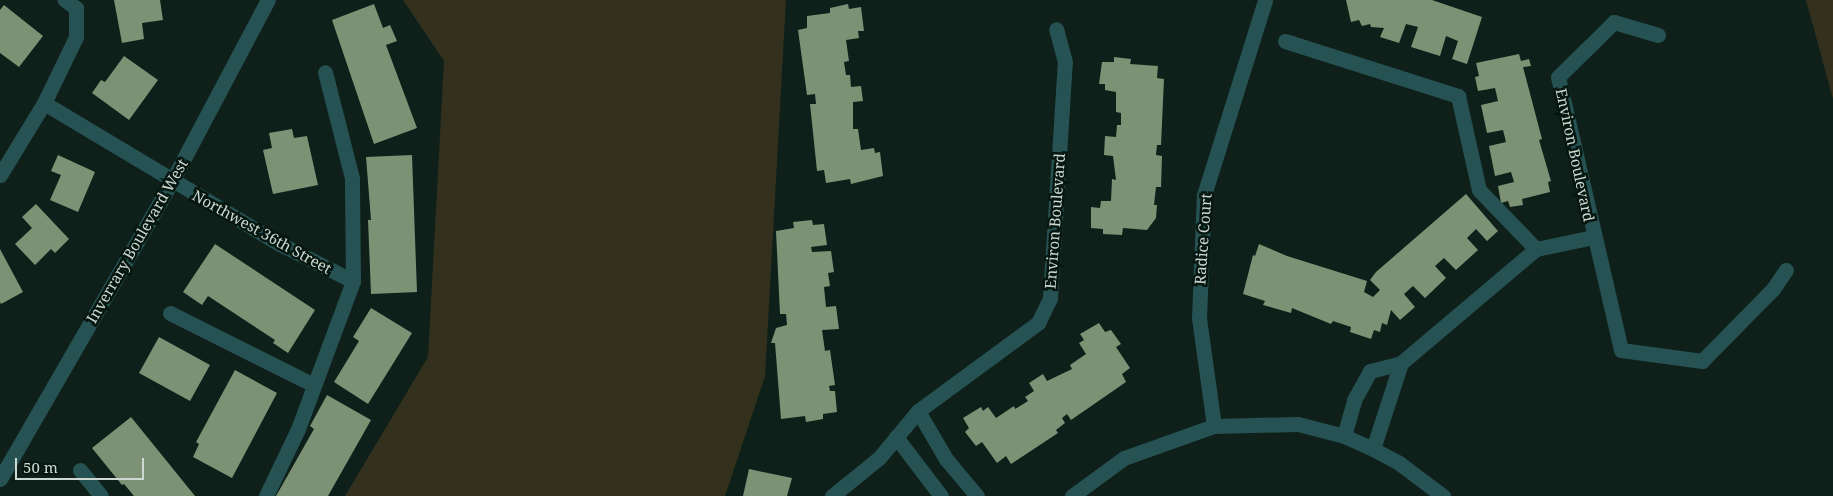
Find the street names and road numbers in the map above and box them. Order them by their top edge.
street label: Environ Boulevard [1552,87,1598,223]
street label: Environ Boulevard [1041,153,1069,289]
street label: Inverrary Boulevard West [83,156,191,326]
street label: Northwest 36th Street [189,186,335,278]
street label: Radice Court [1191,193,1215,285]

